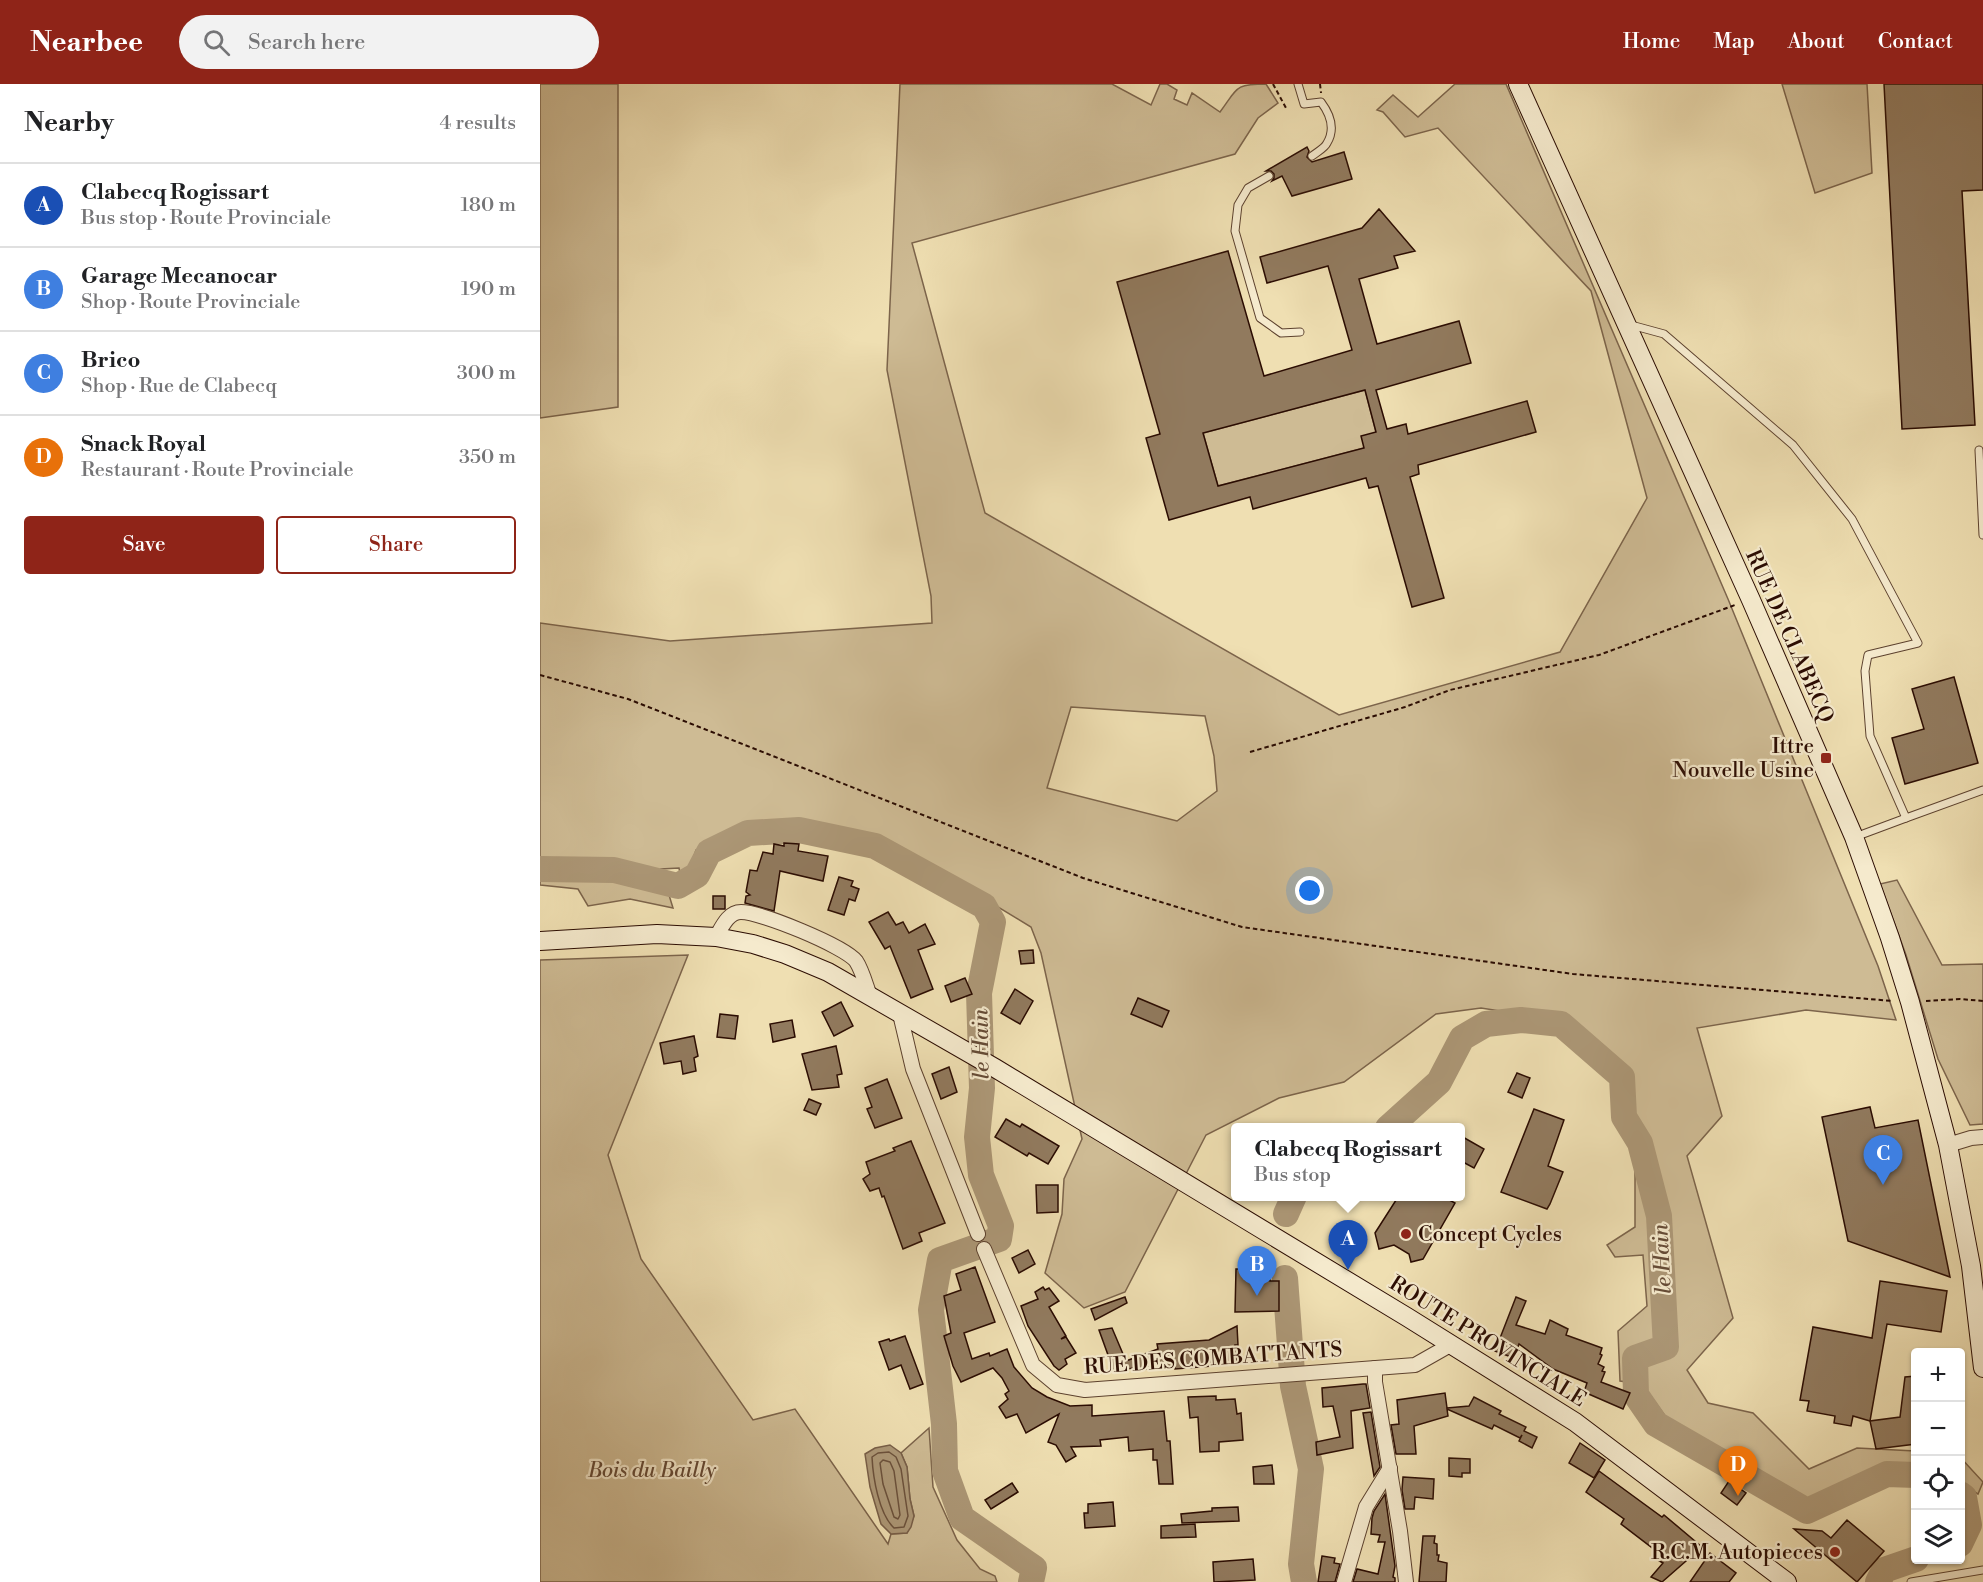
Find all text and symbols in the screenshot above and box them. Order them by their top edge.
search box [179,15,599,69]
text: Nearbee [30,25,143,60]
icon: search [200,26,233,59]
text: Search here [248,29,365,56]
text: Home [1623,29,1680,55]
text: Map [1713,29,1755,55]
text: About [1788,29,1845,55]
text: Contact [1878,29,1953,55]
text: Nearby [24,107,114,139]
text: 4 results [439,111,516,136]
text: Clabecq Rogissart [81,179,269,206]
text: A [36,193,51,218]
text: 180 m [461,193,516,218]
text: Bus stop · Route Provinciale [81,206,331,231]
text: Garage Mecanocar [81,263,277,290]
text: B [36,277,51,302]
text: 190 m [461,277,516,302]
text: Shop · Route Provinciale [81,290,300,315]
text: Brico [81,347,140,374]
text: C [36,361,51,386]
text: 300 m [457,361,516,386]
text: Shop · Rue de Clabecq [81,374,277,399]
text: Snack Royal [81,431,206,458]
text: D [36,445,51,470]
text: 350 m [459,445,516,470]
text: Restaurant · Route Provinciale [81,458,354,483]
button: Save [24,516,264,574]
button: Share [276,516,516,574]
street label: RUE DE CLABECQ [1739,546,1839,727]
place label: Ittre Nouvelle Usine [1672,734,1814,784]
marker: Ittre Nouvelle Usine [1819,751,1833,765]
your location [1295,876,1324,905]
water label: le Hain [967,1008,996,1080]
popup [1231,1123,1465,1201]
text: Clabecq Rogissart [1254,1136,1442,1163]
pin: C [1864,1136,1902,1185]
text: Bus stop [1254,1163,1331,1188]
pin: A [1328,1220,1368,1270]
place label: Concept Cycles [1418,1222,1562,1248]
water label: le Hain [1647,1222,1678,1295]
marker: Concept Cycles [1399,1227,1413,1241]
pin: B [1238,1246,1276,1296]
street label: ROUTE PROVINCIALE [1384,1271,1591,1413]
street label: RUE DES COMBATTANTS [1083,1337,1343,1381]
map controls [1911,1348,1965,1564]
button: + [1911,1348,1965,1402]
button: − [1911,1402,1965,1456]
pin: D [1718,1446,1758,1496]
button: locate [1911,1456,1965,1510]
park label: Bois du Bailly [587,1458,717,1484]
button: layers [1911,1510,1965,1564]
place label: R.C.M. Autopieces [1651,1540,1823,1566]
marker: R.C.M. Autopieces [1828,1545,1842,1559]

